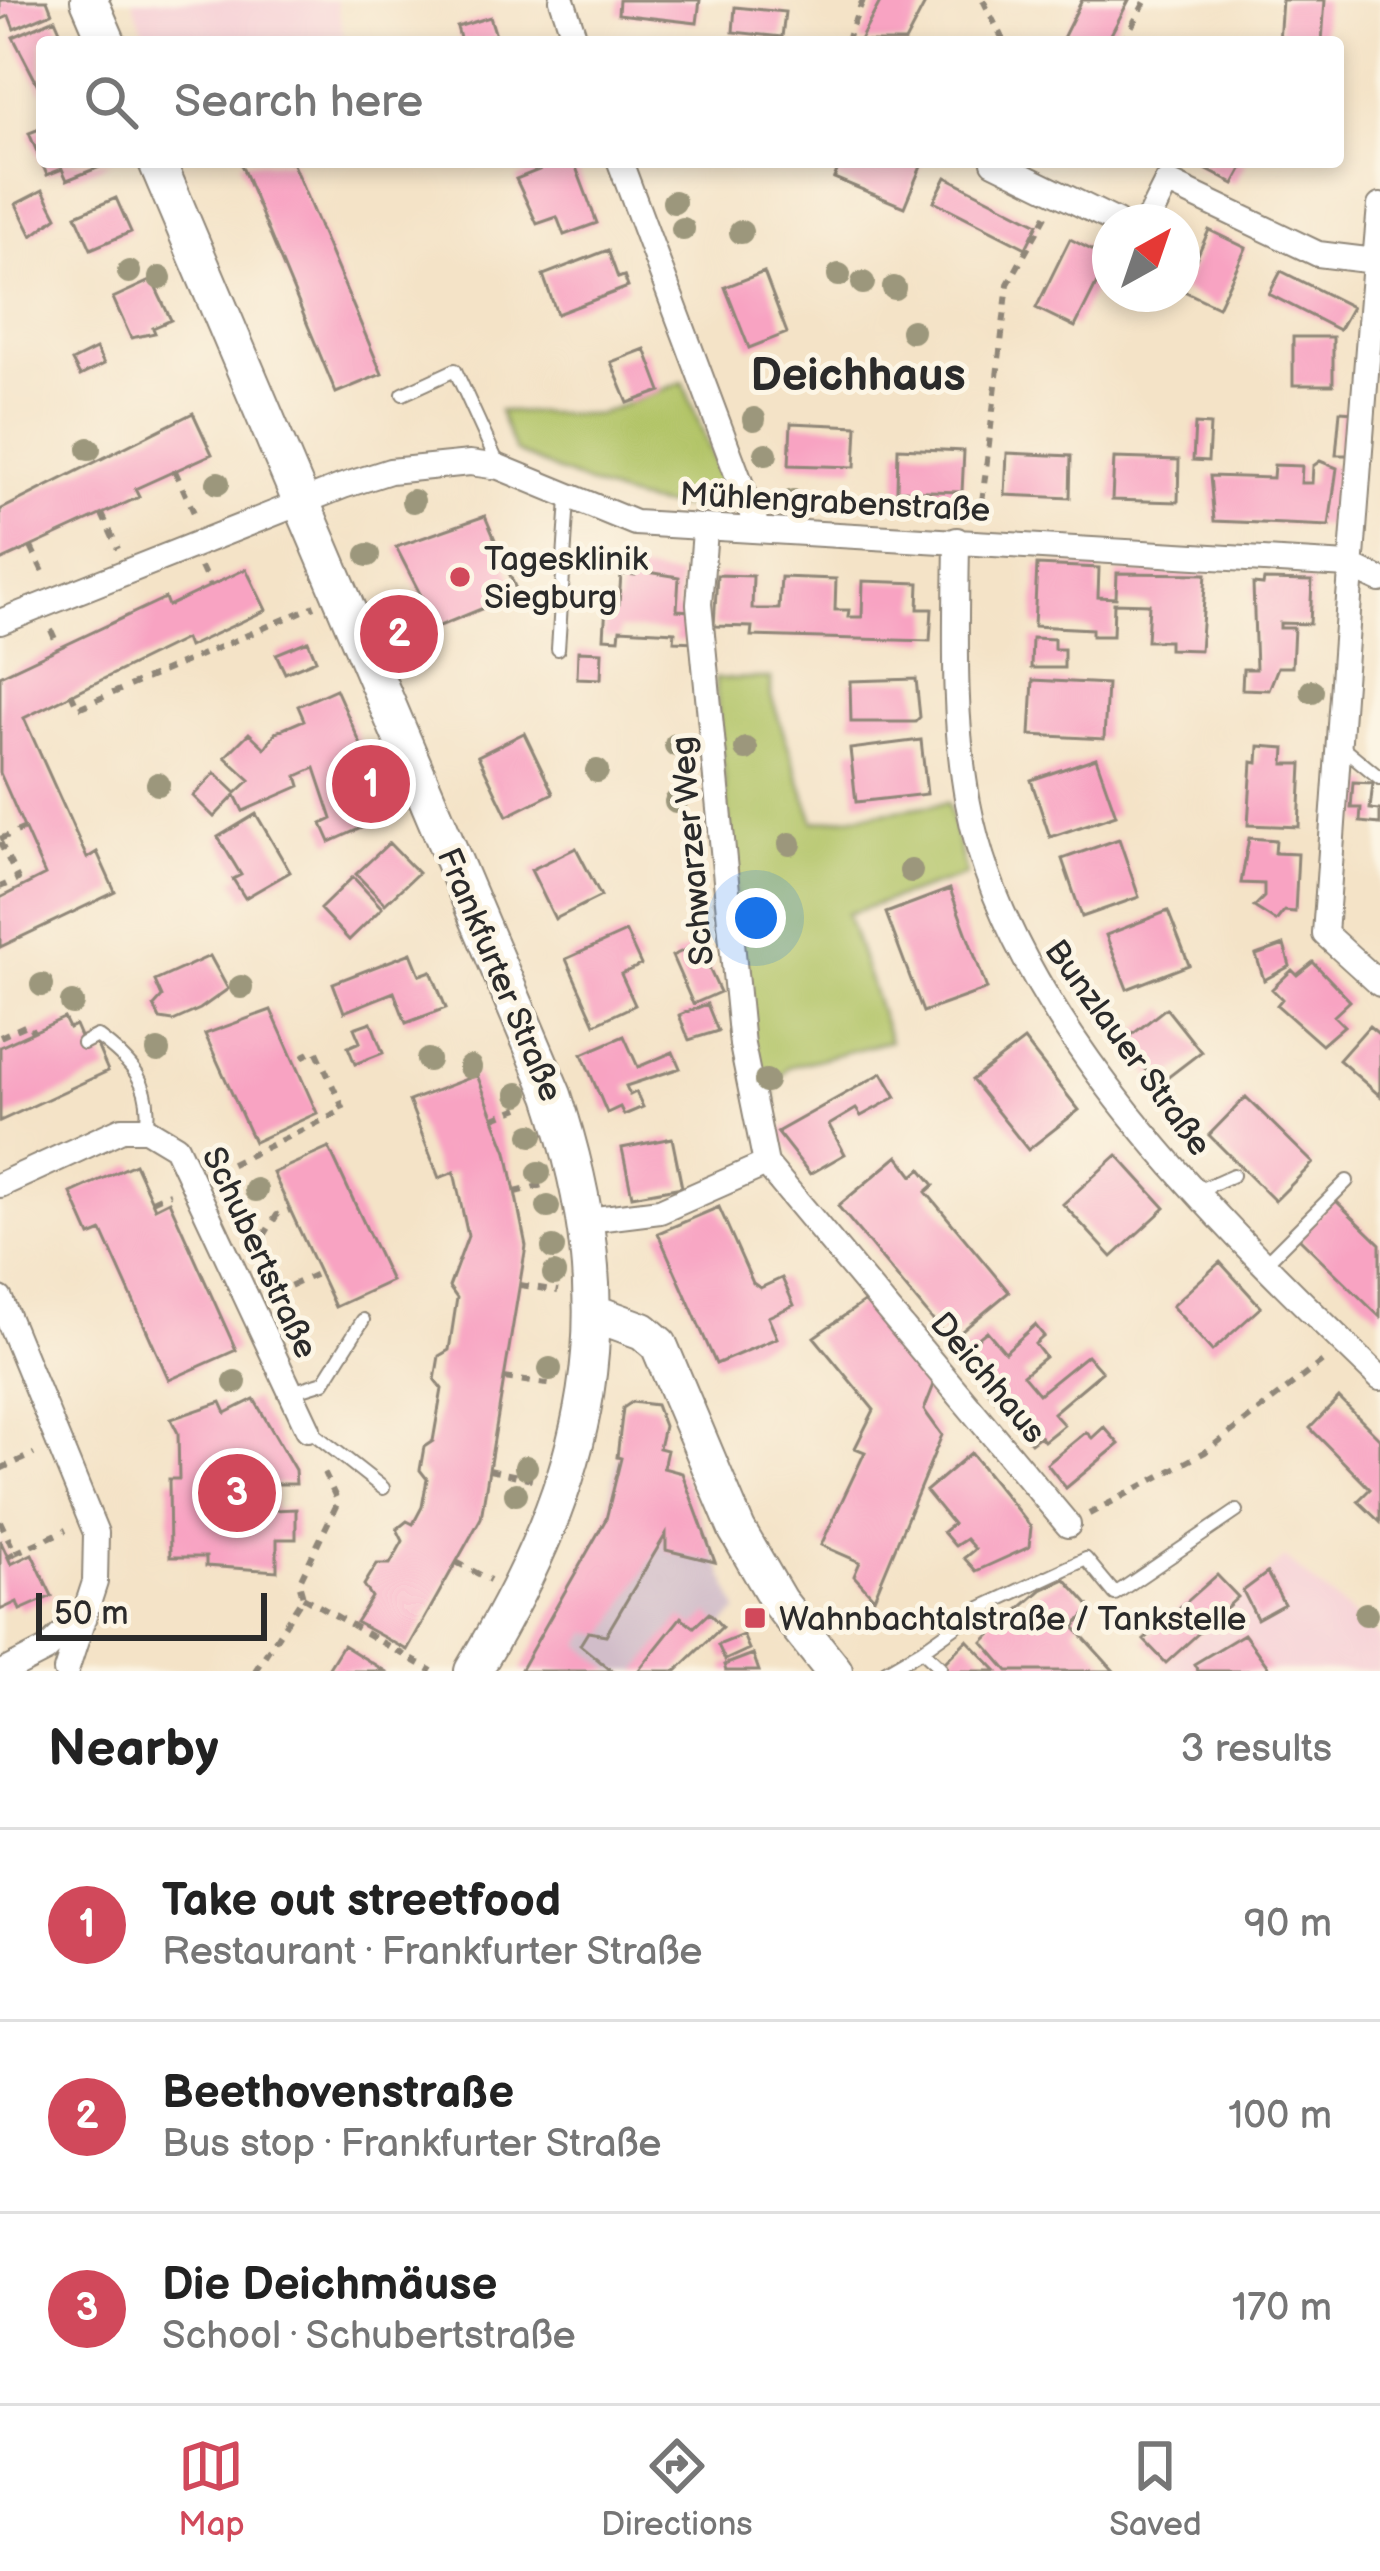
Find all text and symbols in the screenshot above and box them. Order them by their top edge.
search box [36,36,1344,168]
icon: search [78,69,144,135]
text: Search here [174,75,423,130]
north arrow [1092,204,1200,312]
district label: Deichhaus [750,349,966,404]
street label: Mühlengrabenstraße [679,475,991,531]
place label: Tagesklinik Siegburg [484,540,649,618]
marker: Tagesklinik Siegburg [447,564,473,590]
pin: 2 [360,589,438,679]
street label: Schwarzer Weg [663,735,723,967]
pin: 1 [332,739,410,829]
street label: Frankfurter Straße [428,842,571,1108]
your location [726,888,786,948]
street label: Bunzlauer Straße [1036,932,1219,1164]
street label: Schubertstraße [193,1141,326,1365]
street label: Deichhaus [921,1305,1054,1452]
pin: 3 [198,1448,276,1538]
scale bar [36,1587,267,1640]
text: 50 m [54,1594,129,1634]
place label: Wahnbachtalstraße / Tankstelle [779,1600,1246,1640]
marker: Wahnbachtalstraße / Tankstelle [742,1605,768,1631]
text: Nearby [48,1719,219,1780]
text: 3 results [1180,1726,1332,1773]
text: Take out streetfood [162,1874,561,1929]
text: 1 [79,1901,95,1948]
text: 90 m [1244,1901,1332,1948]
text: Restaurant · Frankfurter Straße [162,1929,702,1976]
text: Beethovenstraße [162,2066,514,2121]
text: 2 [75,2093,99,2140]
text: 100 m [1228,2093,1332,2140]
text: Bus stop · Frankfurter Straße [162,2121,661,2168]
text: Die Deichmäuse [162,2258,497,2313]
text: 3 [76,2285,98,2332]
text: 170 m [1232,2285,1332,2332]
text: School · Schubertstraße [162,2313,576,2360]
tab: Map [178,2433,245,2545]
tab: Directions [601,2433,753,2545]
tab: Saved [1109,2433,1202,2545]

